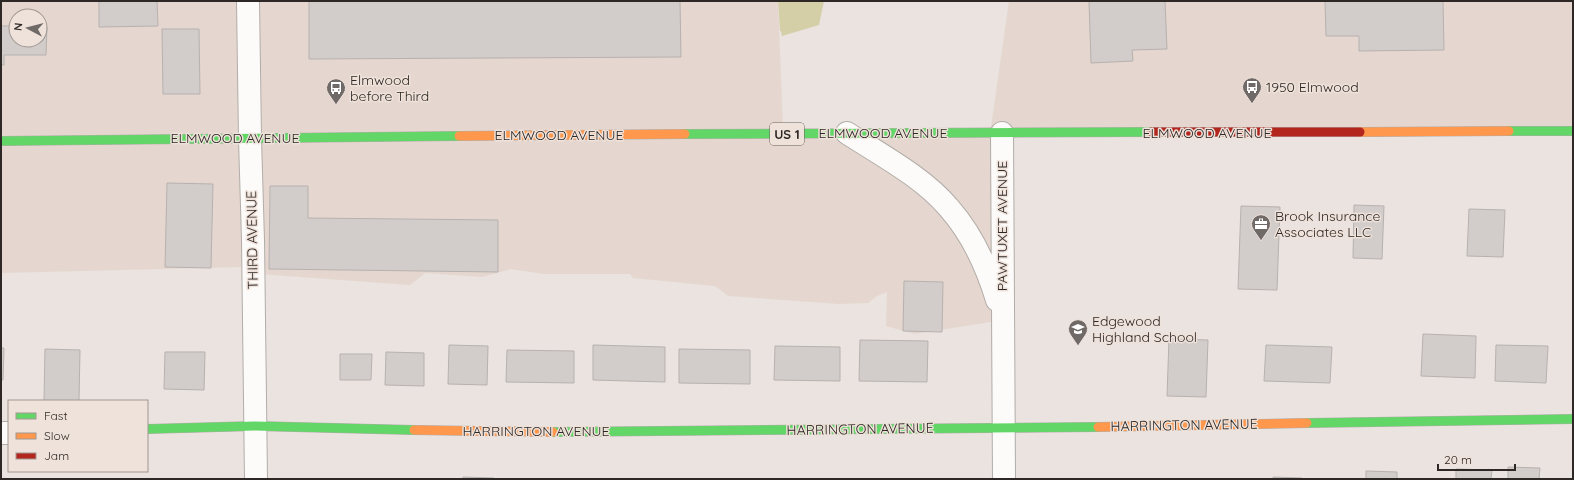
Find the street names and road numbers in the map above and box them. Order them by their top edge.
road number: US 1 [770,123,804,145]
street label: ELMWOOD AVENUE [819,124,948,142]
street label: ELMWOOD AVENUE [1143,124,1272,142]
street label: ELMWOOD AVENUE [495,126,624,144]
street label: ELMWOOD AVENUE [171,129,300,147]
street label: PAWTUXET AVENUE [993,161,1011,291]
street label: THIRD AVENUE [242,191,262,289]
street label: HARRINGTON AVENUE [1110,415,1258,435]
street label: HARRINGTON AVENUE [786,419,934,439]
street label: HARRINGTON AVENUE [462,422,610,440]

